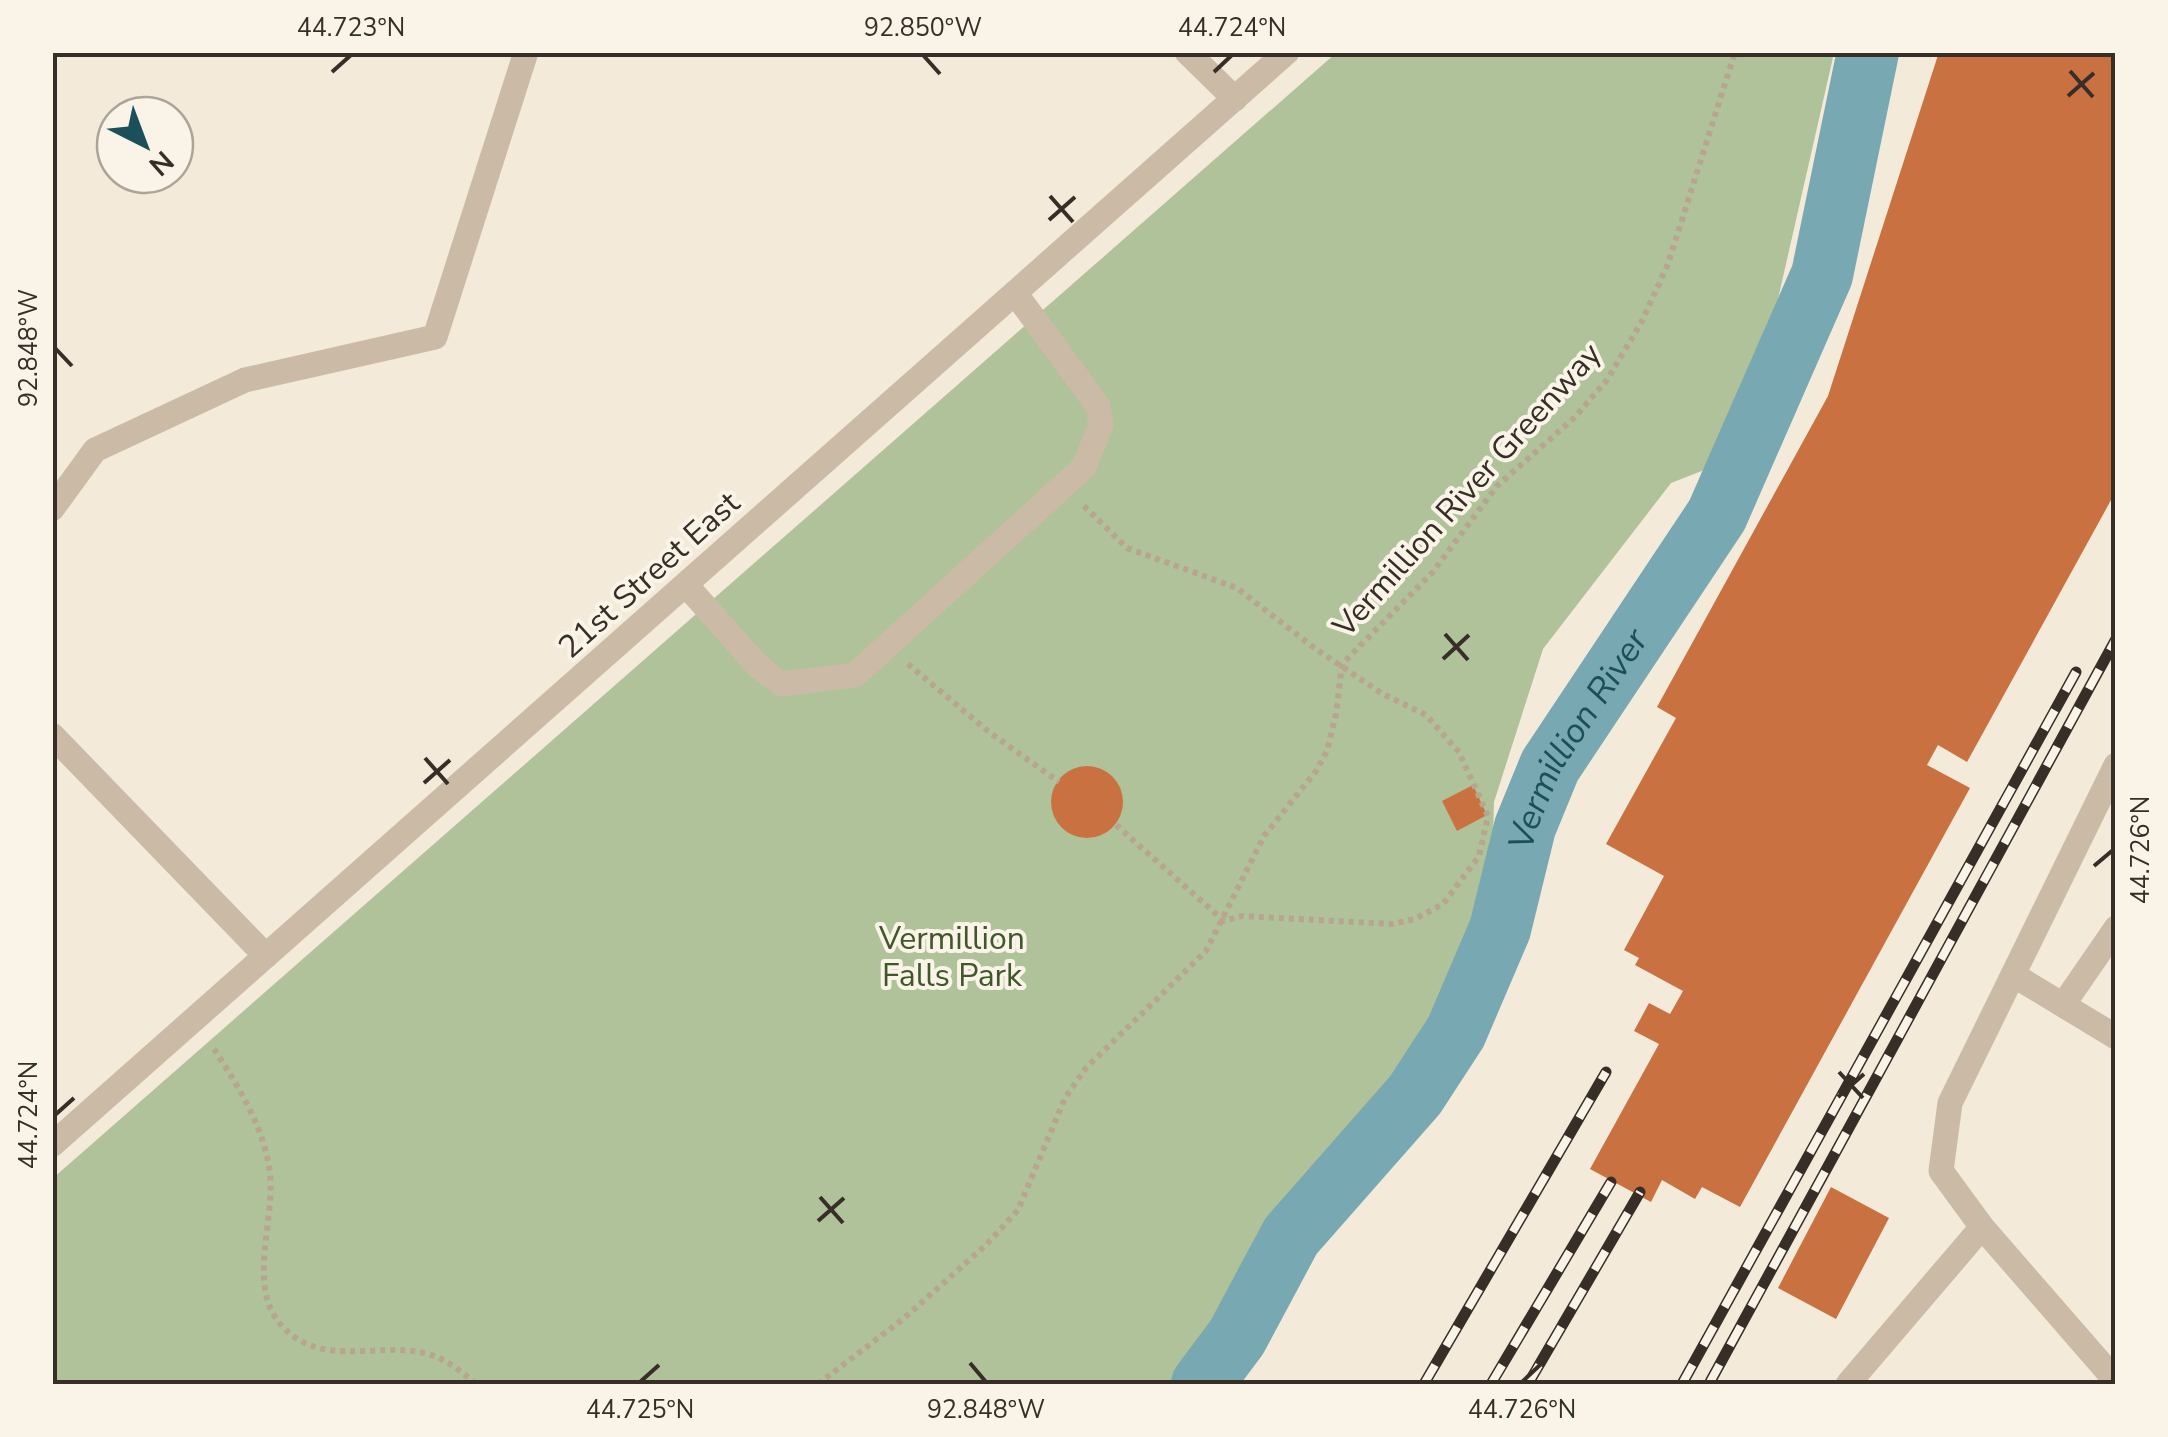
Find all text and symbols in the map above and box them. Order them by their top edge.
text: 44.723°N [297,11,405,45]
text: 92.850°W [864,11,982,45]
text: 44.724°N [1178,11,1286,45]
north arrow [95,95,195,195]
text: N [141,142,182,184]
text: 92.848°W [12,289,46,407]
street label: Vermillion River Greenway [1322,333,1611,647]
street label: 21st Street East [549,481,750,668]
water label: Vermillion River [1497,618,1659,855]
text: 44.726°N [2124,796,2158,904]
park label: Vermillion Falls Park [878,917,1025,997]
text: 44.724°N [12,1061,46,1169]
text: 44.725°N [586,1393,694,1427]
text: 92.848°W [927,1393,1045,1427]
text: 44.726°N [1468,1393,1576,1427]

